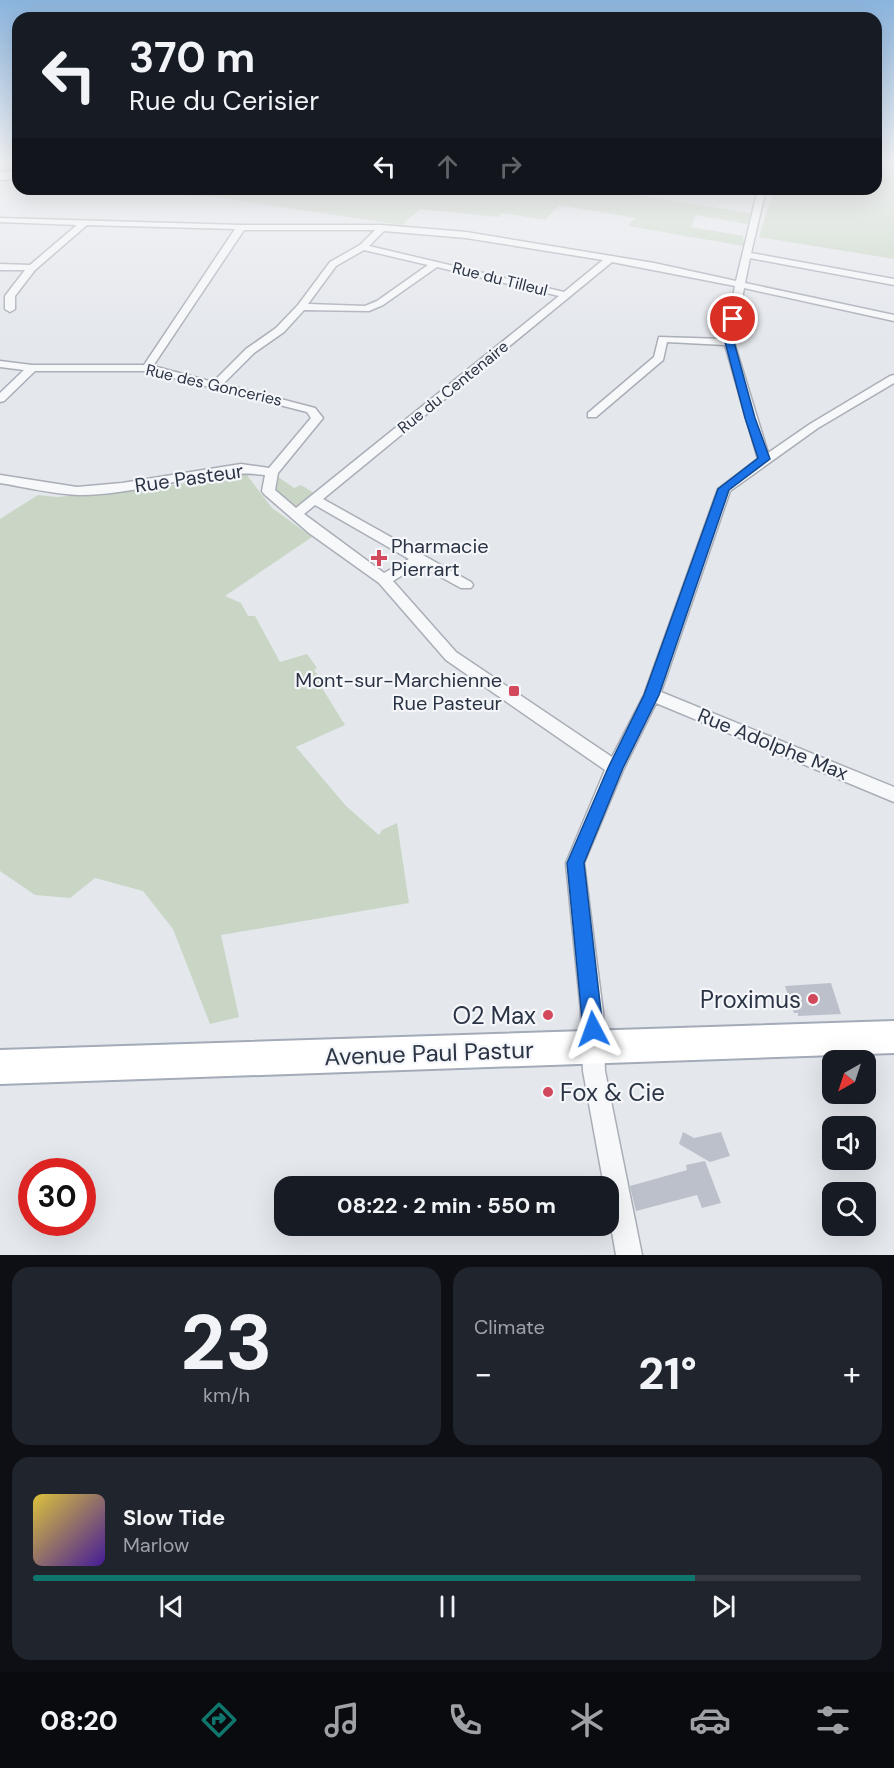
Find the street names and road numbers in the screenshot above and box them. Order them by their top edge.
street label: Rue du Tilleul [450,257,550,301]
street label: Rue du Centenaire [393,336,513,438]
street label: Rue des Gonceries [144,359,284,411]
street label: Rue Pasteur [133,458,245,498]
street label: Rue Adolphe Max [694,702,852,786]
street label: Avenue Paul Pastur [324,1034,535,1072]

